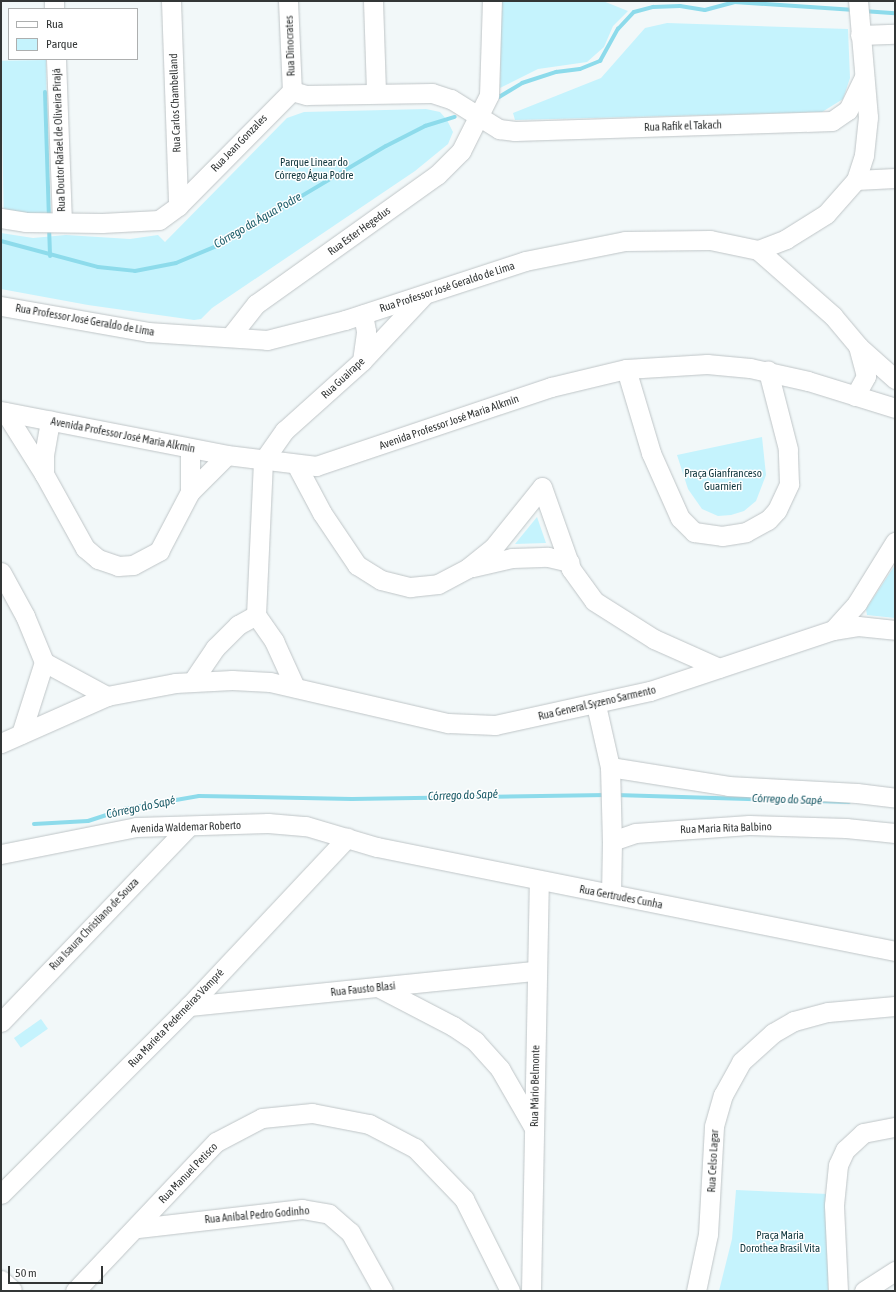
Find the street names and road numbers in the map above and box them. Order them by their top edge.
street label: Rua Dinocrates [282,15,298,77]
street label: Rua Carlos Chambelland [167,53,183,153]
street label: Rua Doutor Rafael de Oliveira Pirajá [50,68,68,212]
street label: Rua Jean Gonzales [208,111,270,175]
street label: Rua Rafik el Takach [644,118,722,134]
street label: Rua Ester Hegedus [325,204,393,258]
street label: Rua Professor José Geraldo de Lima [378,259,516,315]
street label: Rua Professor José Geraldo de Lima [14,301,156,339]
street label: Rua Guairape [319,355,367,401]
street label: Avenida Professor José Maria Alkmin [377,392,521,452]
street label: Avenida Professor José Maria Alkmin [50,415,196,455]
street label: Rua General Syzeno Sarmento [537,683,657,723]
street label: Avenida Waldemar Roberto [131,818,241,836]
street label: Rua Maria Rita Balbino [680,820,772,836]
street label: Rua Isaura Christiano de Souza [47,875,141,973]
street label: Rua Gertrudes Cunha [578,882,664,912]
street label: Rua Marieta Pederneiras Vampré [125,966,227,1070]
street label: Rua Fausto Blasi [330,979,396,999]
street label: Rua Mário Belmonte [528,1045,542,1127]
street label: Rua Celso Lagar [705,1129,721,1193]
street label: Rua Manuel Petisco [156,1140,220,1206]
street label: Rua Aníbal Pedro Godinho [204,1204,310,1226]

